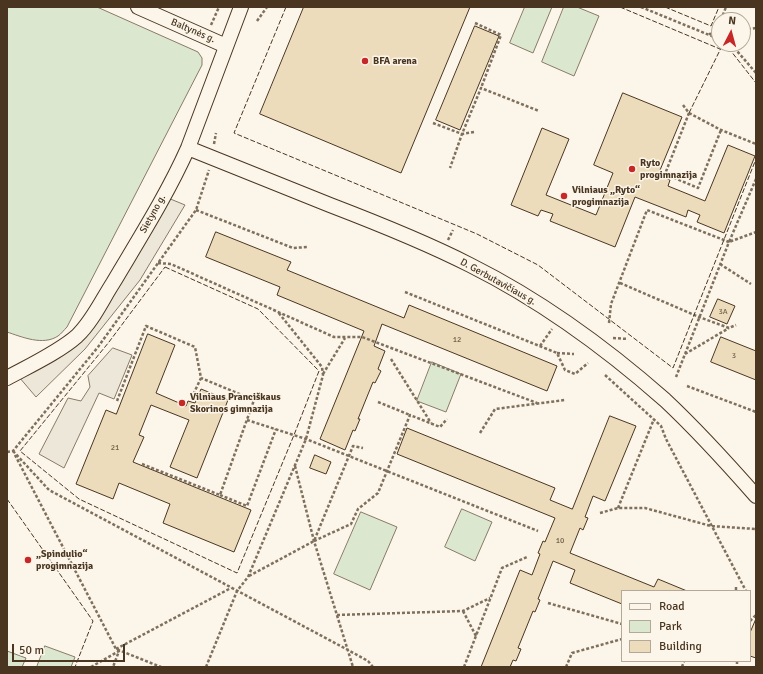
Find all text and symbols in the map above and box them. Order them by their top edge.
north arrow [711,12,751,52]
text: N [728,14,737,27]
street label: Baltynės g. [169,16,217,46]
place label: BFA arena [373,55,417,67]
marker: BFA arena [360,56,370,66]
place label: Ryto progimnazija [640,157,697,180]
marker: Ryto progimnazija [627,164,637,174]
place label: Vilniaus „Ryto“ progimnazija [572,184,640,208]
marker: Vilniaus „Ryto“ progimnazija [559,191,569,201]
street label: Sietyno g. [138,193,168,235]
street label: D. Gerbutavičiaus g. [458,256,538,308]
house number: 3A [718,307,728,317]
house number: 12 [453,335,461,345]
house number: 3 [732,351,736,361]
place label: Vilniaus Pranciškaus Skorinos gimnazija [190,391,281,414]
marker: Vilniaus Pranciškaus Skorinos gimnazija [177,398,187,408]
house number: 21 [111,443,119,453]
house number: 10 [556,536,564,546]
place label: „Spindulio“ progimnazija [36,548,93,572]
marker: „Spindulio“ progimnazija [23,555,33,565]
legend [621,590,751,662]
text: Road [659,599,685,614]
text: Park [659,619,682,634]
scale bar [14,636,127,662]
text: Building [659,639,702,654]
text: 50 m [19,643,44,658]

